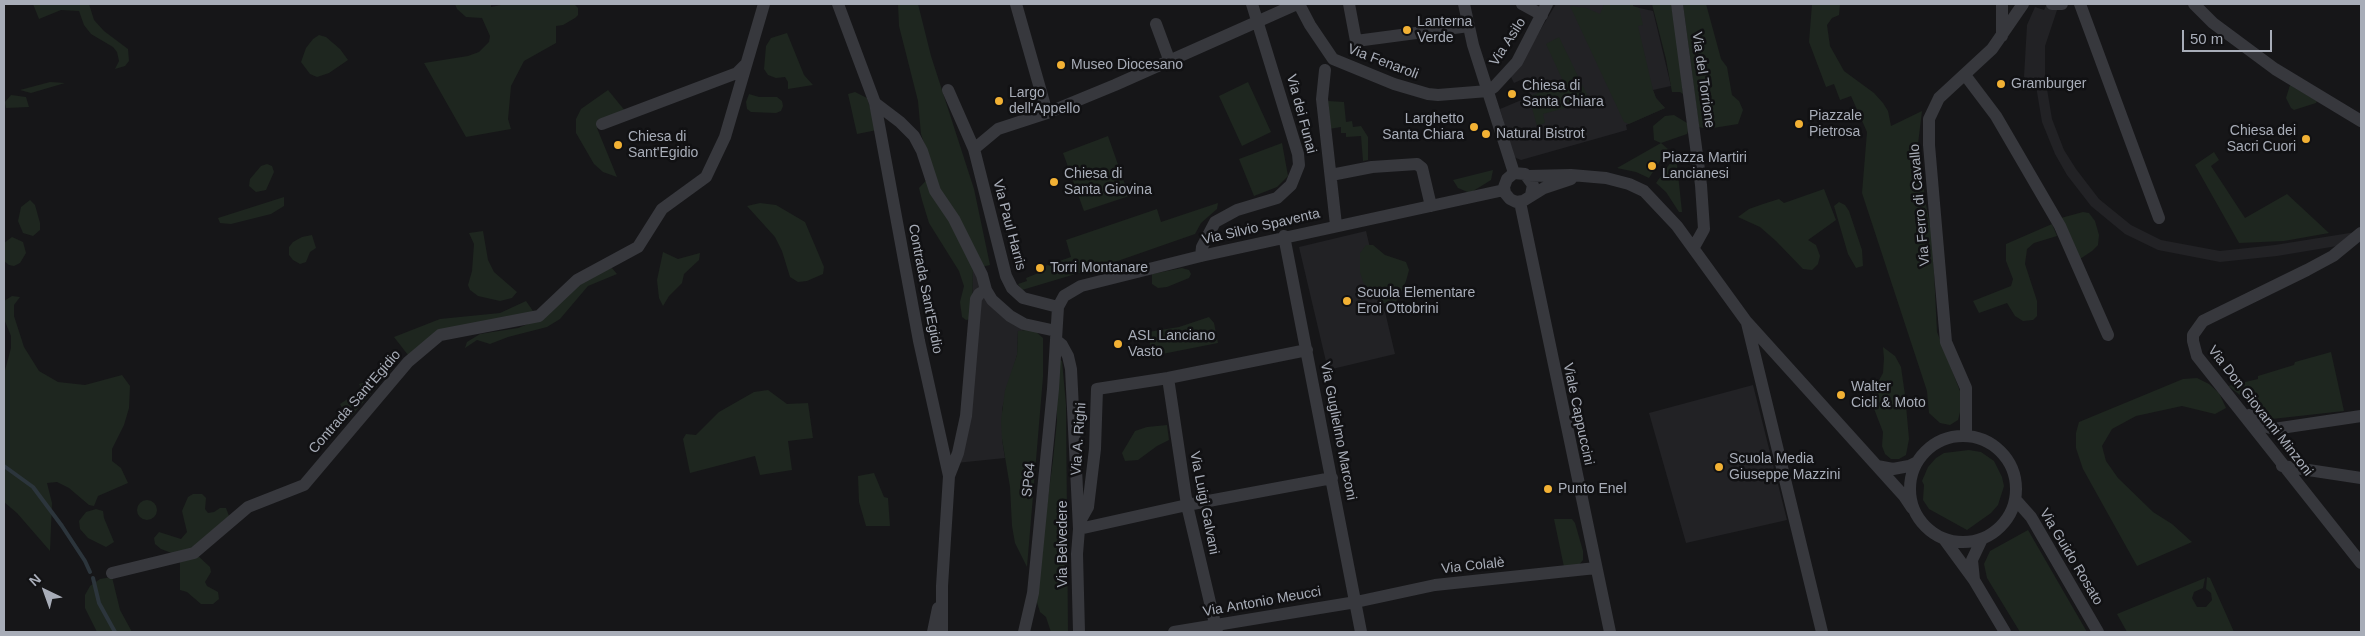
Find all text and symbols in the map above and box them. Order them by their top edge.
place label: Lanterna Verde [1417,14,1472,46]
street label: Via Asilo [1486,15,1530,69]
scale bar [2185,20,2275,52]
marker: Lanterna Verde [1401,24,1413,36]
text: 50 m [2190,30,2223,47]
street label: Via del Torrione [1688,31,1718,129]
street label: Via Fenaroli [1345,41,1421,83]
place label: Museo Diocesano [1071,57,1183,73]
marker: Museo Diocesano [1055,59,1067,71]
street label: Via dei Funai [1282,72,1320,156]
place label: Gramburger [2011,76,2086,92]
place label: Chiesa di Santa Chiara [1522,78,1604,110]
marker: Gramburger [1995,78,2007,90]
place label: Largo dell'Appello [1009,85,1080,118]
marker: Chiesa di Santa Chiara [1506,88,1518,100]
marker: Largo dell'Appello [993,95,1005,107]
place label: Piazzale Pietrosa [1809,108,1862,140]
place label: Larghetto Santa Chiara [1382,111,1464,144]
marker: Piazzale Pietrosa [1793,118,1805,130]
marker: Larghetto Santa Chiara [1468,121,1480,133]
place label: Chiesa dei Sacri Cuori [2227,123,2296,156]
place label: Natural Bistrot [1496,126,1585,142]
marker: Natural Bistrot [1480,128,1492,140]
place label: Chiesa di Sant'Egidio [628,129,698,162]
marker: Chiesa dei Sacri Cuori [2300,133,2312,145]
marker: Chiesa di Sant'Egidio [612,139,624,151]
street label: Via Ferro di Cavallo [1906,143,1934,267]
place label: Piazza Martiri Lancianesi [1662,150,1747,182]
marker: Piazza Martiri Lancianesi [1646,160,1658,172]
place label: Chiesa di Santa Giovina [1064,166,1152,198]
marker: Chiesa di Santa Giovina [1048,176,1060,188]
street label: Via Paul Harris [989,178,1029,272]
street label: Via Silvio Spaventa [1200,205,1322,249]
street label: Contrada Sant'Egidio [904,223,946,355]
place label: Torri Montanare [1050,260,1148,276]
marker: Torri Montanare [1034,262,1046,274]
place label: Scuola Elementare Eroi Ottobrini [1357,285,1475,318]
marker: Scuola Elementare Eroi Ottobrini [1341,295,1353,307]
place label: ASL Lanciano Vasto [1128,328,1215,361]
marker: ASL Lanciano Vasto [1112,338,1124,350]
street label: Via Don Giovanni Minzoni [2204,342,2316,480]
street label: Contrada Sant'Egidio [305,347,405,457]
street label: Via Guglielmo Marconi [1316,360,1360,502]
street label: Viale Cappuccini [1559,361,1597,467]
place label: Walter Cicli & Moto [1851,379,1926,412]
marker: Walter Cicli & Moto [1835,389,1847,401]
street label: Via A. Righi [1068,402,1090,476]
street label: Via Luigi Galvani [1186,450,1222,556]
place label: Scuola Media Giuseppe Mazzini [1729,451,1840,484]
marker: Scuola Media Giuseppe Mazzini [1713,461,1725,473]
street label: SP64 [1019,462,1039,498]
place label: Punto Enel [1558,481,1626,497]
marker: Punto Enel [1542,483,1554,495]
street label: Via Belvedere [1055,501,1071,587]
street label: Via Guido Rosato [2036,506,2106,608]
street label: Via Colalè [1441,554,1505,578]
north arrow [20,566,70,616]
text: N [26,571,44,589]
street label: Via Antonio Meucci [1202,583,1322,621]

